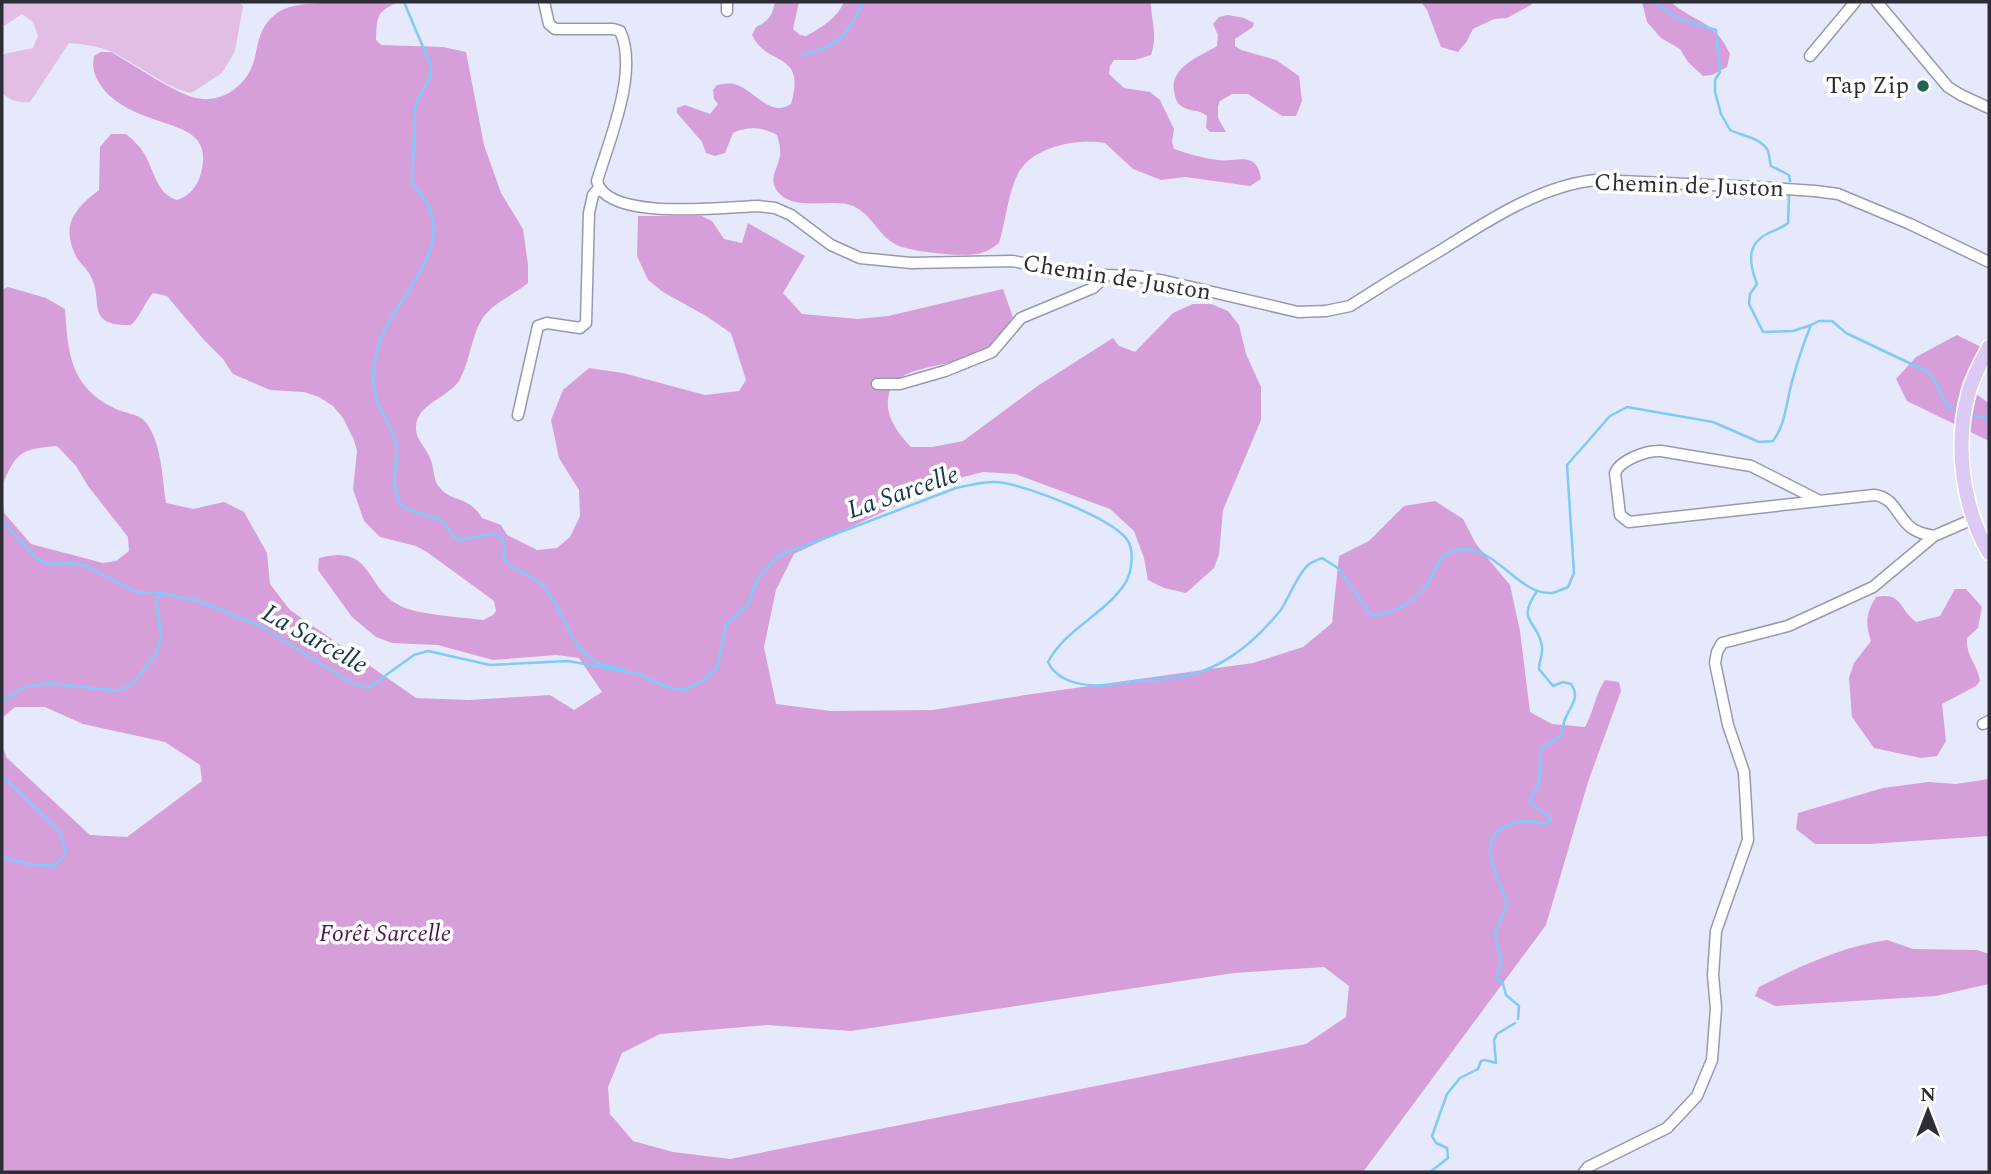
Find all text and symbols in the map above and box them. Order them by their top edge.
place label: Tap Zip [1826,68,1909,104]
marker: Tap Zip [1915,78,1931,94]
street label: Chemin de Juston [1593,165,1785,207]
street label: Chemin de Juston [1020,245,1214,311]
water label: La Sarcelle [842,454,964,530]
water label: La Sarcelle [255,593,375,685]
park label: Forêt Sarcelle [319,916,451,952]
north arrow [1893,1076,1963,1146]
text: N [1920,1081,1936,1110]

